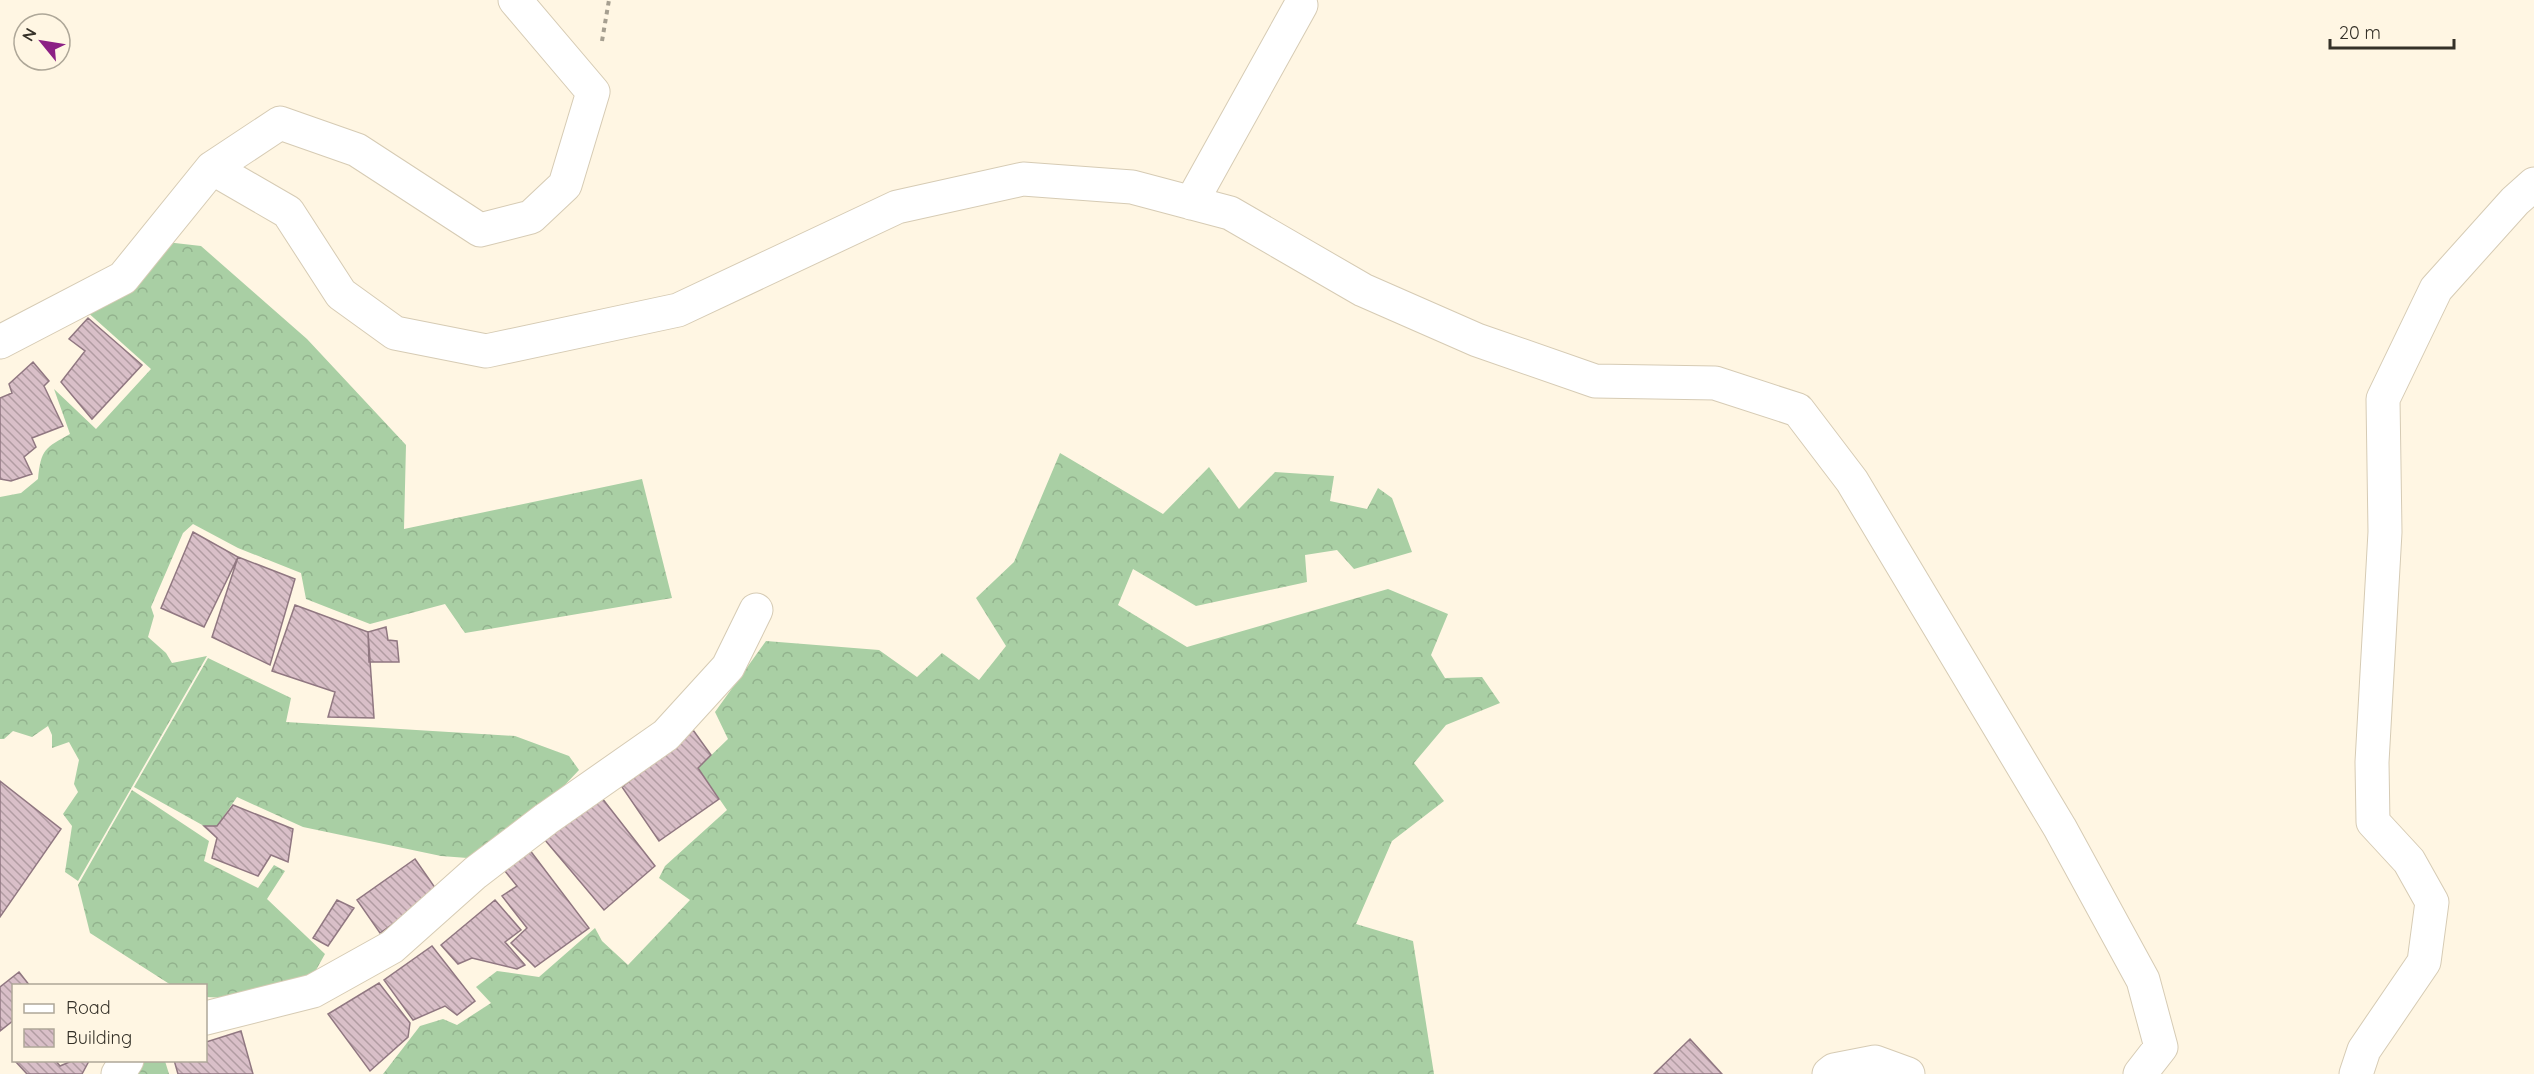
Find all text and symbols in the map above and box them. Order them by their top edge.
north arrow [12,12,72,72]
scale bar [2330,12,2454,50]
text: 20 m [2339,21,2381,44]
text: N [17,24,41,45]
legend [12,984,207,1062]
text: Road [66,996,111,1019]
text: Building [66,1026,132,1049]

